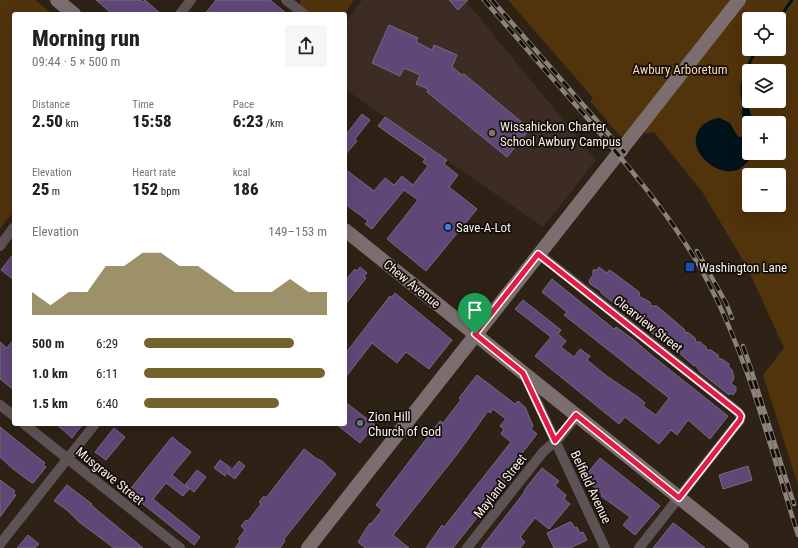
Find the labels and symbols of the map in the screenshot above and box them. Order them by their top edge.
park label: Awbury Arboretum [632,62,728,77]
place label: Wissahickon Charter School Awbury Campus [500,119,621,149]
marker: Wissahickon Charter School Awbury Campus [487,128,497,138]
place label: Save-A-Lot [456,220,511,235]
marker: Save-A-Lot [443,222,453,232]
street label: Chew Avenue [381,257,443,311]
place label: Washington Lane [699,260,787,275]
marker: Washington Lane [684,261,696,273]
street label: Clearview Street [611,292,686,356]
pin [458,293,492,334]
place label: Zion Hill Church of God [368,409,441,439]
marker: Zion Hill Church of God [355,418,365,428]
street label: Musgrave Street [73,444,147,508]
street label: Belfield Avenue [568,448,614,526]
street label: Mayland Street [470,451,530,521]

